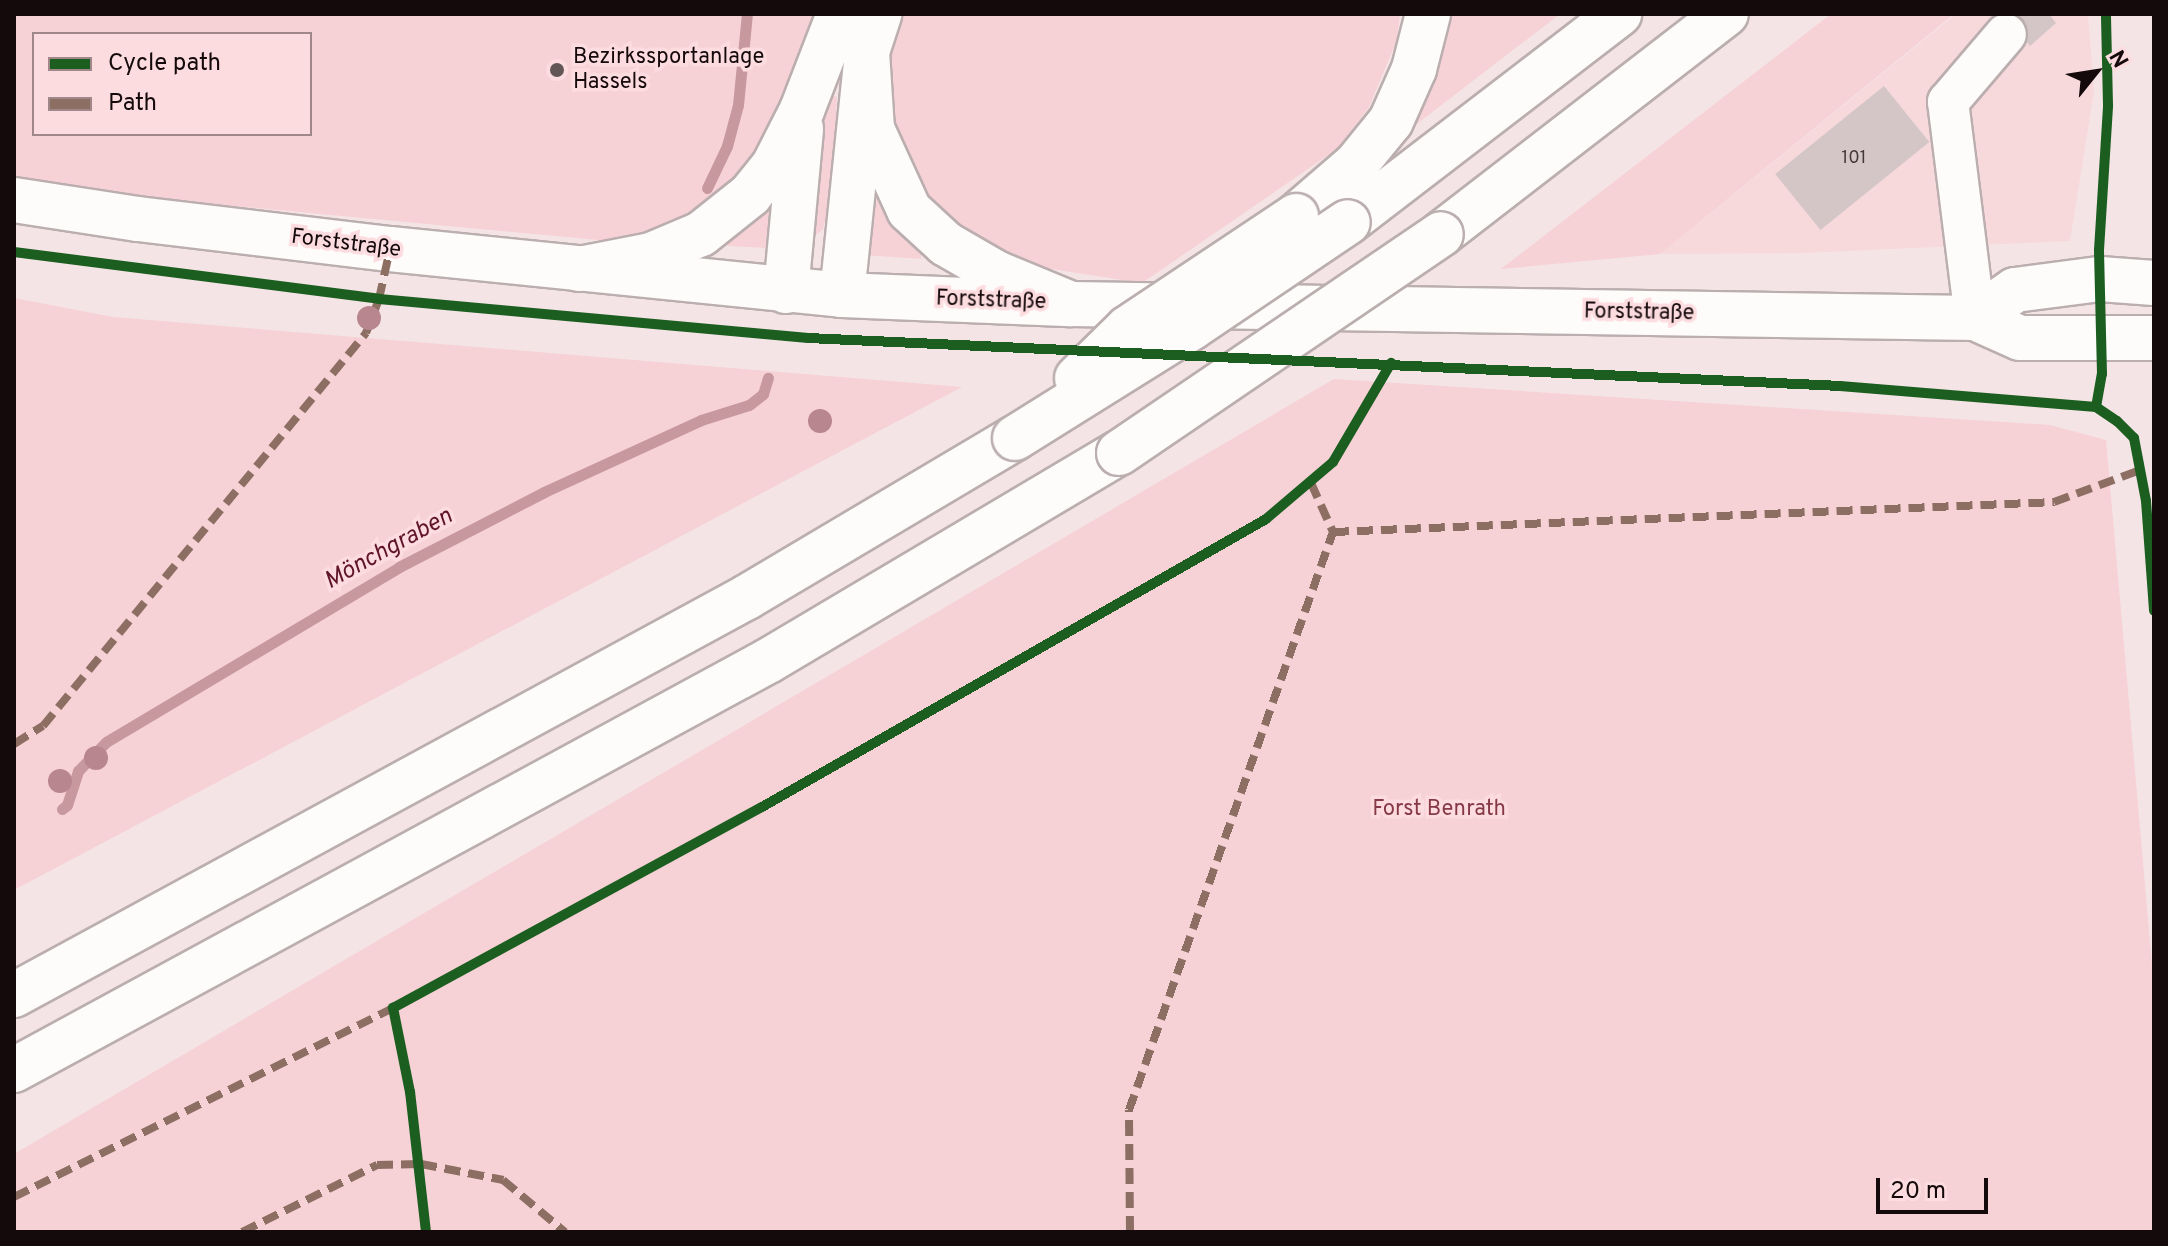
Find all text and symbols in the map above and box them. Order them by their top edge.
legend [32,32,312,136]
north arrow [2056,32,2136,112]
place label: Bezirkssportanlage Hassels [573,44,764,96]
text: N [2102,46,2133,73]
text: Cycle path [108,49,221,79]
marker: Bezirkssportanlage Hassels [548,61,566,79]
text: Path [108,89,157,119]
house number: 101 [1842,148,1866,170]
street label: Forststraße [290,224,402,264]
street label: Forststraße [935,286,1047,316]
street label: Forststraße [1584,299,1694,327]
water label: Mönchgraben [320,503,458,597]
park label: Forst Benrath [1372,797,1506,823]
scale bar [1880,1162,1992,1212]
text: 20 m [1890,1177,1946,1207]

